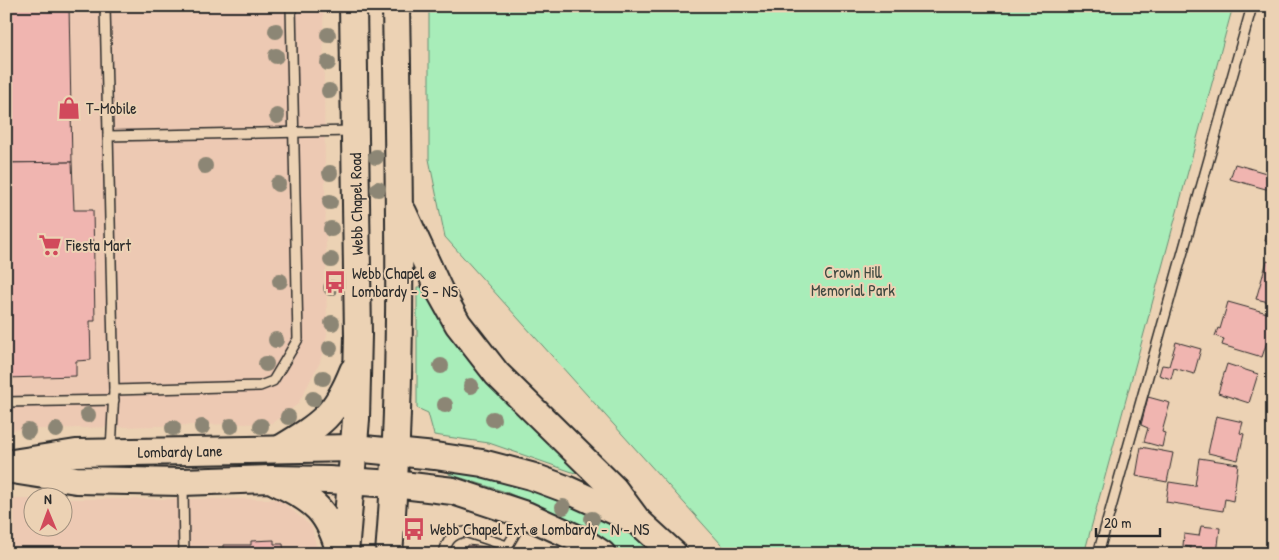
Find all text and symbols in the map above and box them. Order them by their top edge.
shop icon: T-Mobile [56,95,82,121]
place label: T-Mobile [86,97,137,119]
street label: Webb Chapel Road [344,153,368,255]
supermarket icon: Fiesta Mart [37,232,63,258]
place label: Fiesta Mart [65,234,132,256]
park label: Crown Hill Memorial Park [811,261,895,301]
place label: Webb Chapel @ Lombardy - S - NS [352,262,459,302]
bus stop icon: Webb Chapel @ Lombardy - S - NS [322,269,348,295]
street label: Lombardy Lane [137,439,223,463]
north arrow [22,488,72,538]
text: N [44,489,52,508]
scale bar [1096,505,1160,537]
text: 20 m [1104,512,1131,533]
bus stop icon: Webb Chapel Ext @ Lombardy - N - NS [401,516,427,542]
place label: Webb Chapel Ext @ Lombardy - N - NS [430,518,650,540]

